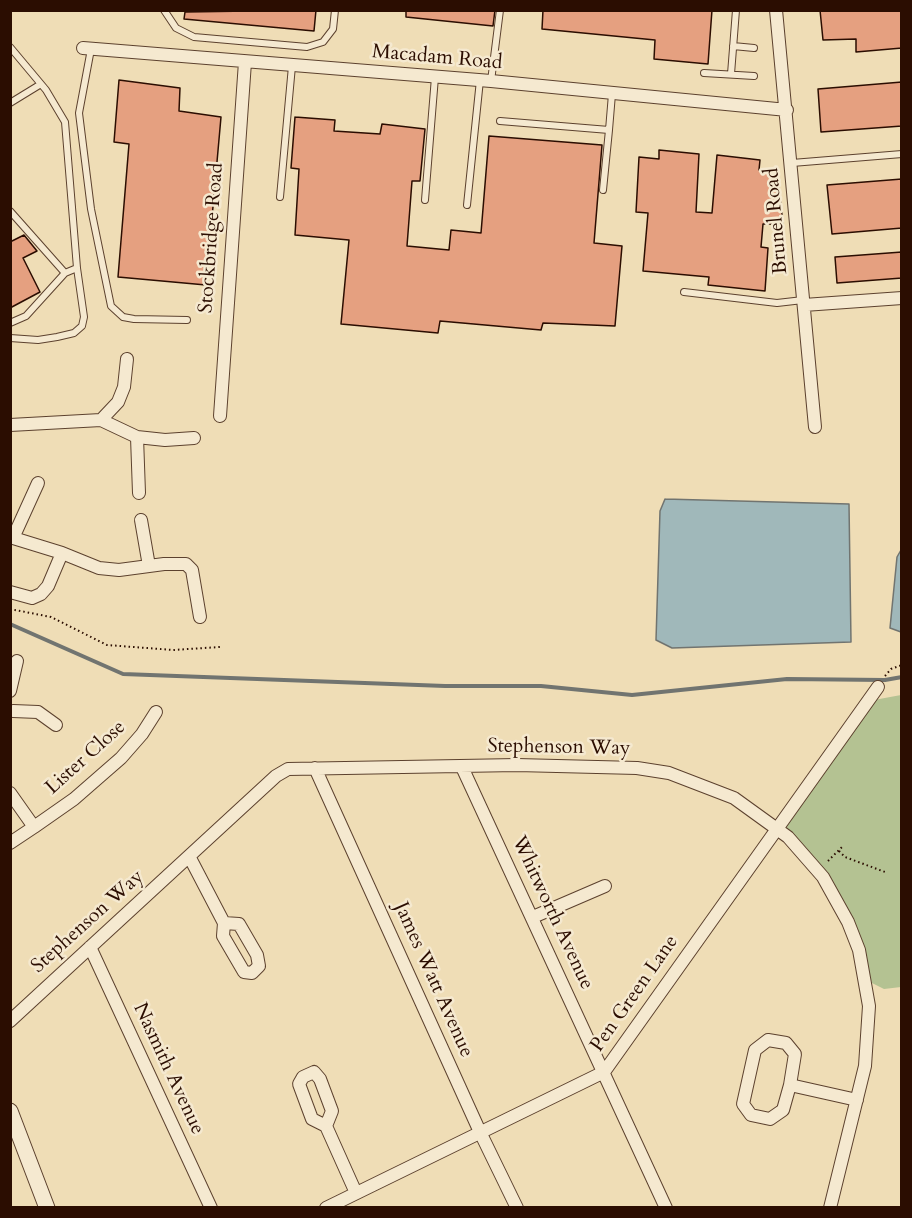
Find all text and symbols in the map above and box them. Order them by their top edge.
street label: Macadam Road [371,40,503,76]
street label: Stockbridge Road [195,162,229,314]
street label: Brunel Road [760,167,794,275]
street label: Lister Close [41,716,131,800]
street label: Stephenson Way [487,735,631,761]
street label: Whitworth Avenue [506,832,598,994]
street label: Stephenson Way [27,865,149,979]
street label: James Watt Avenue [388,899,478,1061]
street label: Pen Green Lane [586,931,684,1057]
street label: Nasmith Avenue [127,999,209,1139]

